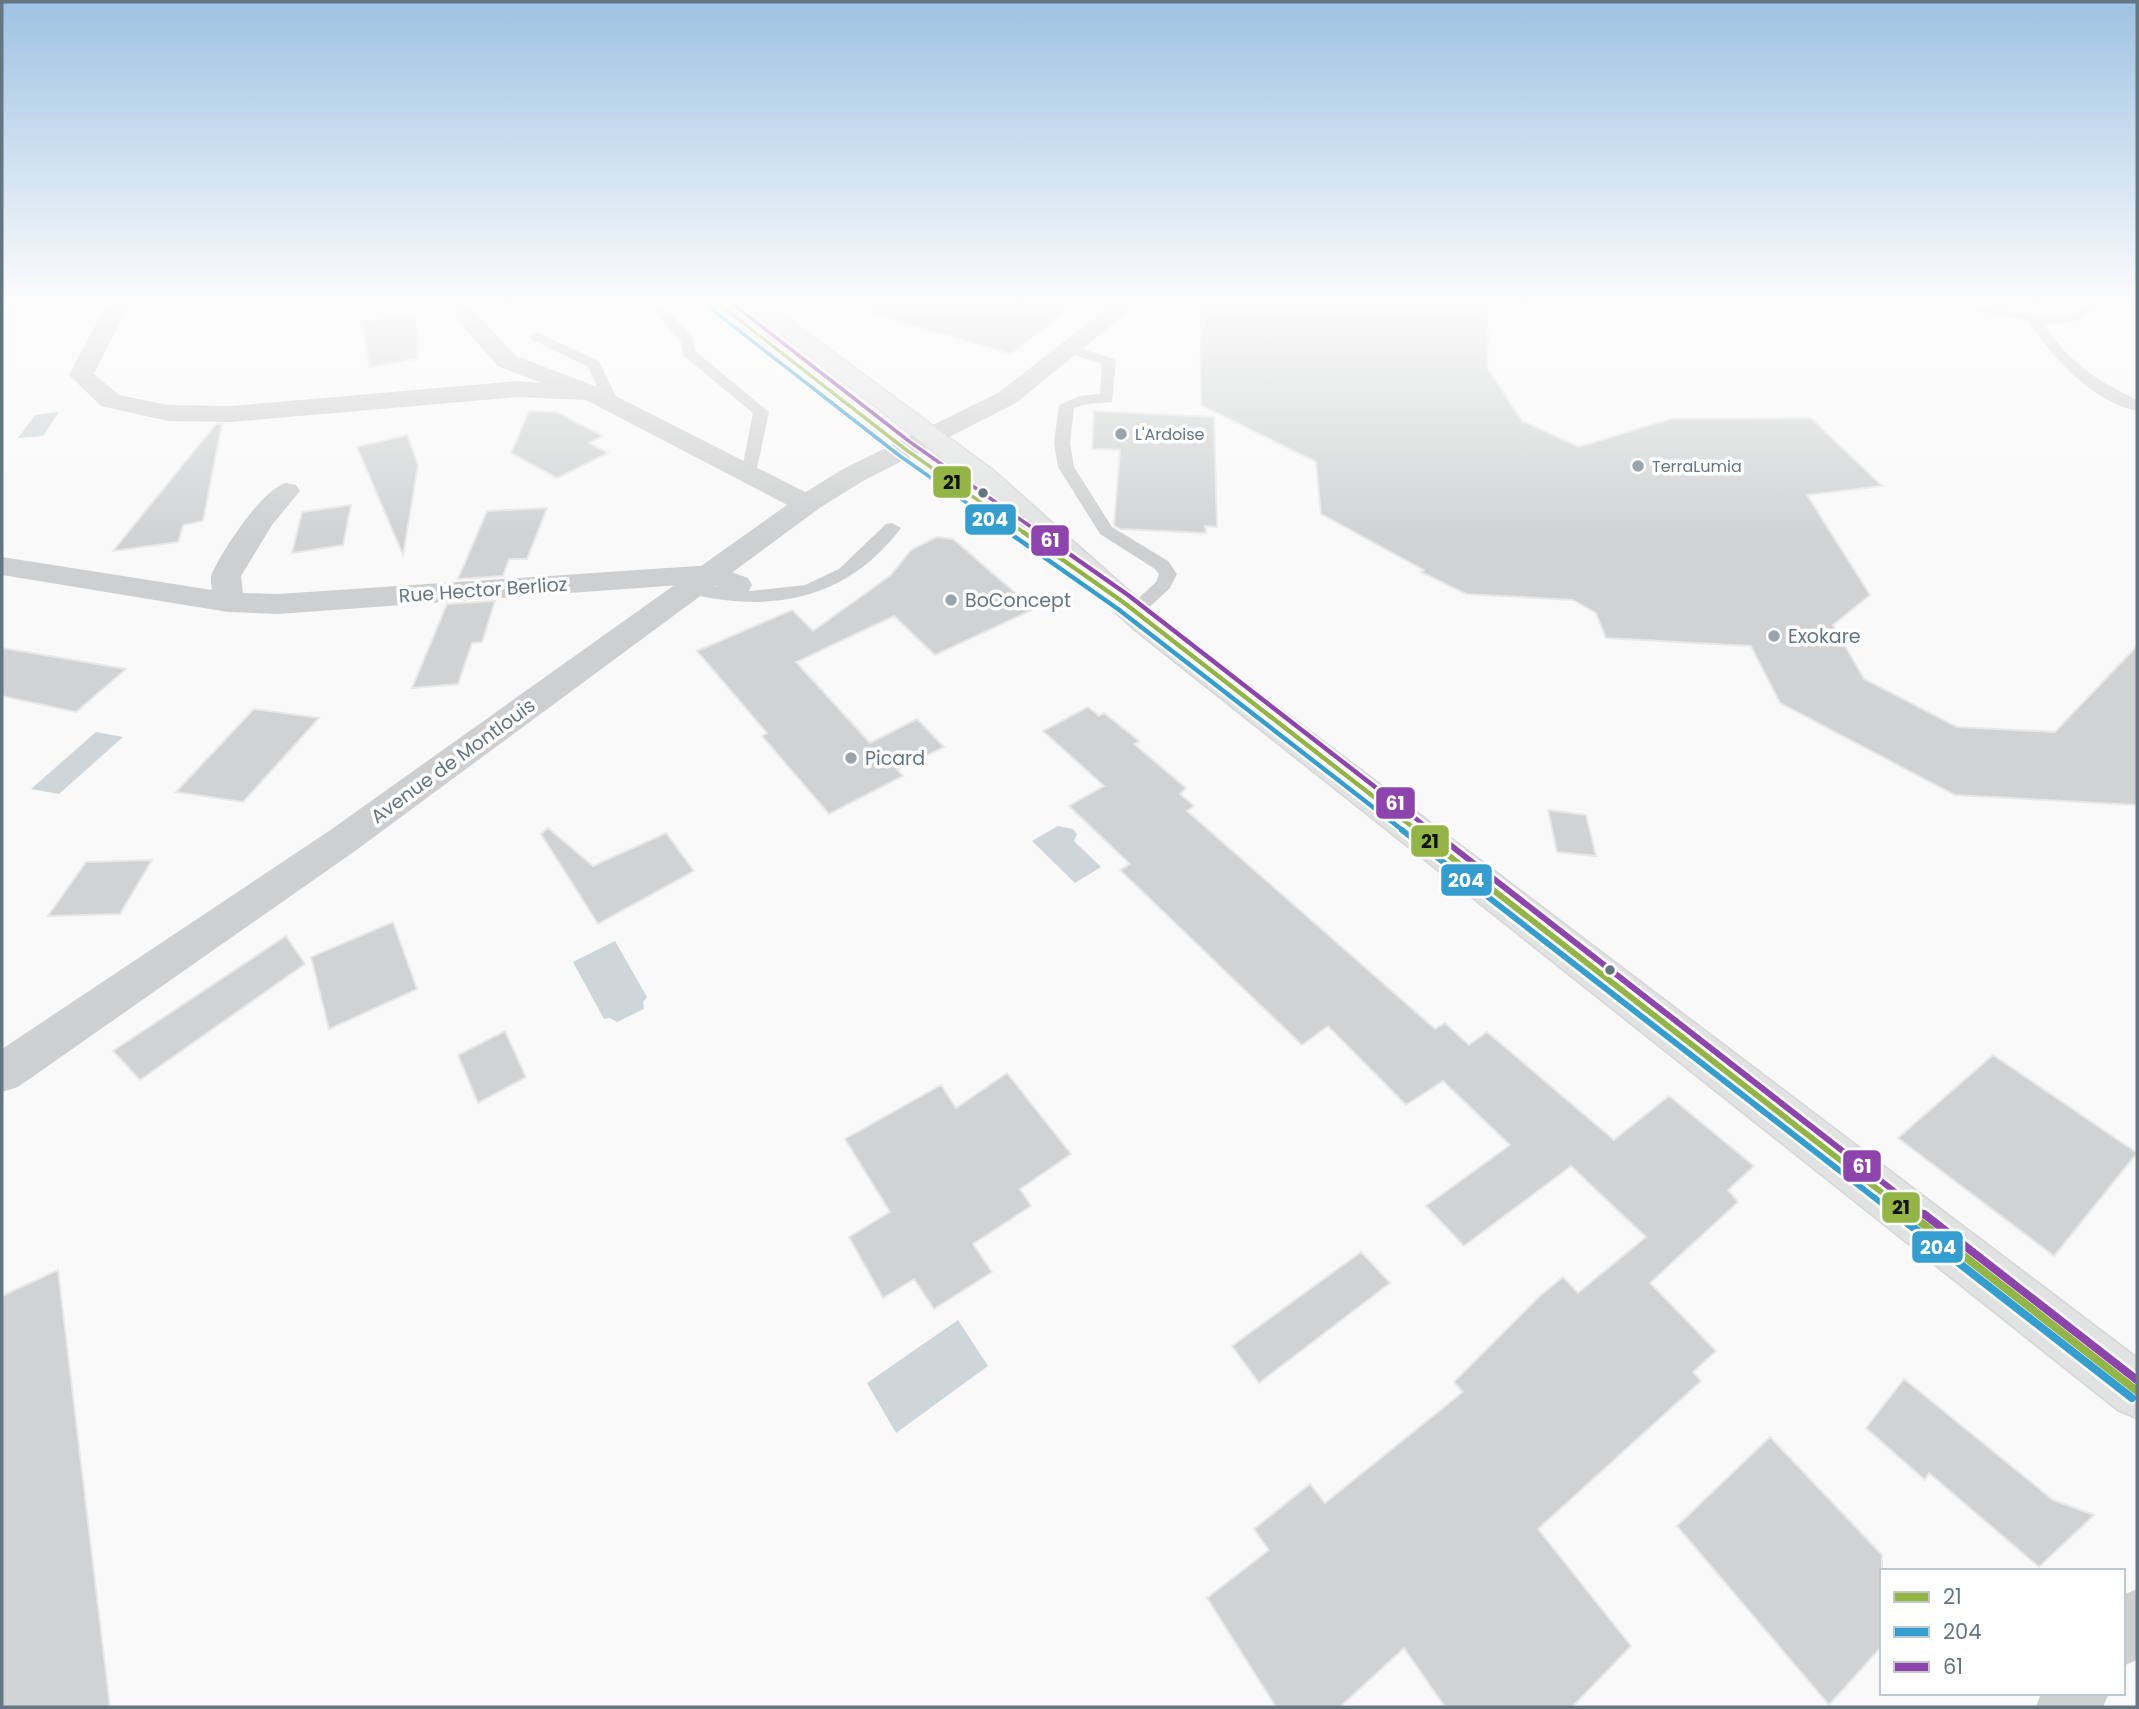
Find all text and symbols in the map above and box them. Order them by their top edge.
place label: L'Ardoise [1135,423,1205,446]
marker: L'Ardoise [1113,426,1129,442]
place label: TerraLumia [1652,455,1742,478]
marker: TerraLumia [1630,458,1646,474]
line badge: 21 [932,465,972,499]
text: 21 [943,469,961,496]
unlabelled marker [976,486,990,500]
line badge: 204 [964,503,1017,536]
text: 204 [972,506,1008,533]
line badge: 61 [1030,524,1070,557]
text: 61 [1040,527,1060,554]
street label: Rue Hector Berlioz [398,571,568,609]
place label: BoConcept [965,587,1071,614]
marker: BoConcept [943,592,959,608]
place label: Exokare [1788,623,1861,650]
marker: Exokare [1766,628,1782,644]
street label: Avenue de Montlouis [365,692,541,830]
place label: Picard [865,745,925,772]
marker: Picard [843,750,859,766]
line badge: 61 [1375,786,1416,820]
text: 61 [1385,790,1405,817]
line badge: 21 [1410,824,1450,858]
text: 21 [1421,828,1439,855]
line badge: 204 [1440,863,1493,897]
text: 204 [1448,867,1484,894]
unlabelled marker [1603,963,1617,977]
line badge: 61 [1842,1149,1882,1183]
text: 61 [1852,1153,1872,1180]
line badge: 21 [1881,1191,1921,1224]
text: 21 [1892,1194,1910,1221]
line badge: 204 [1911,1230,1964,1264]
text: 204 [1920,1234,1956,1261]
legend [1880,1569,2125,1695]
text: 21 [1943,1582,1962,1611]
text: 204 [1943,1617,1981,1646]
text: 61 [1943,1652,1963,1681]

